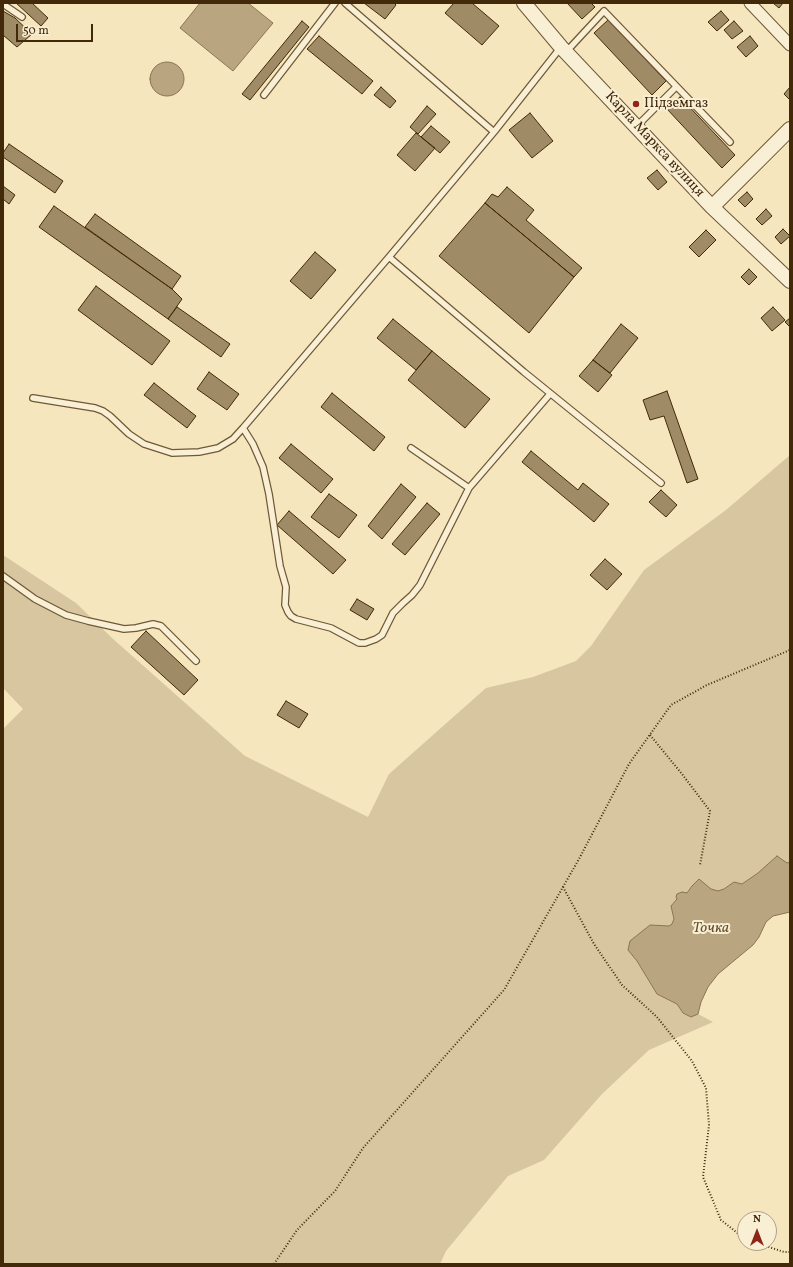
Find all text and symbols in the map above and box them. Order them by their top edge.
scale bar [18,16,95,42]
text: 50 m [23,23,49,39]
street label: Карла Маркса вулиця [601,89,707,201]
place label: Підземгаз [644,96,708,112]
marker: Підземгаз [631,99,641,109]
water label: Точка [693,920,729,938]
north arrow [737,1211,777,1251]
text: N [753,1212,761,1227]

